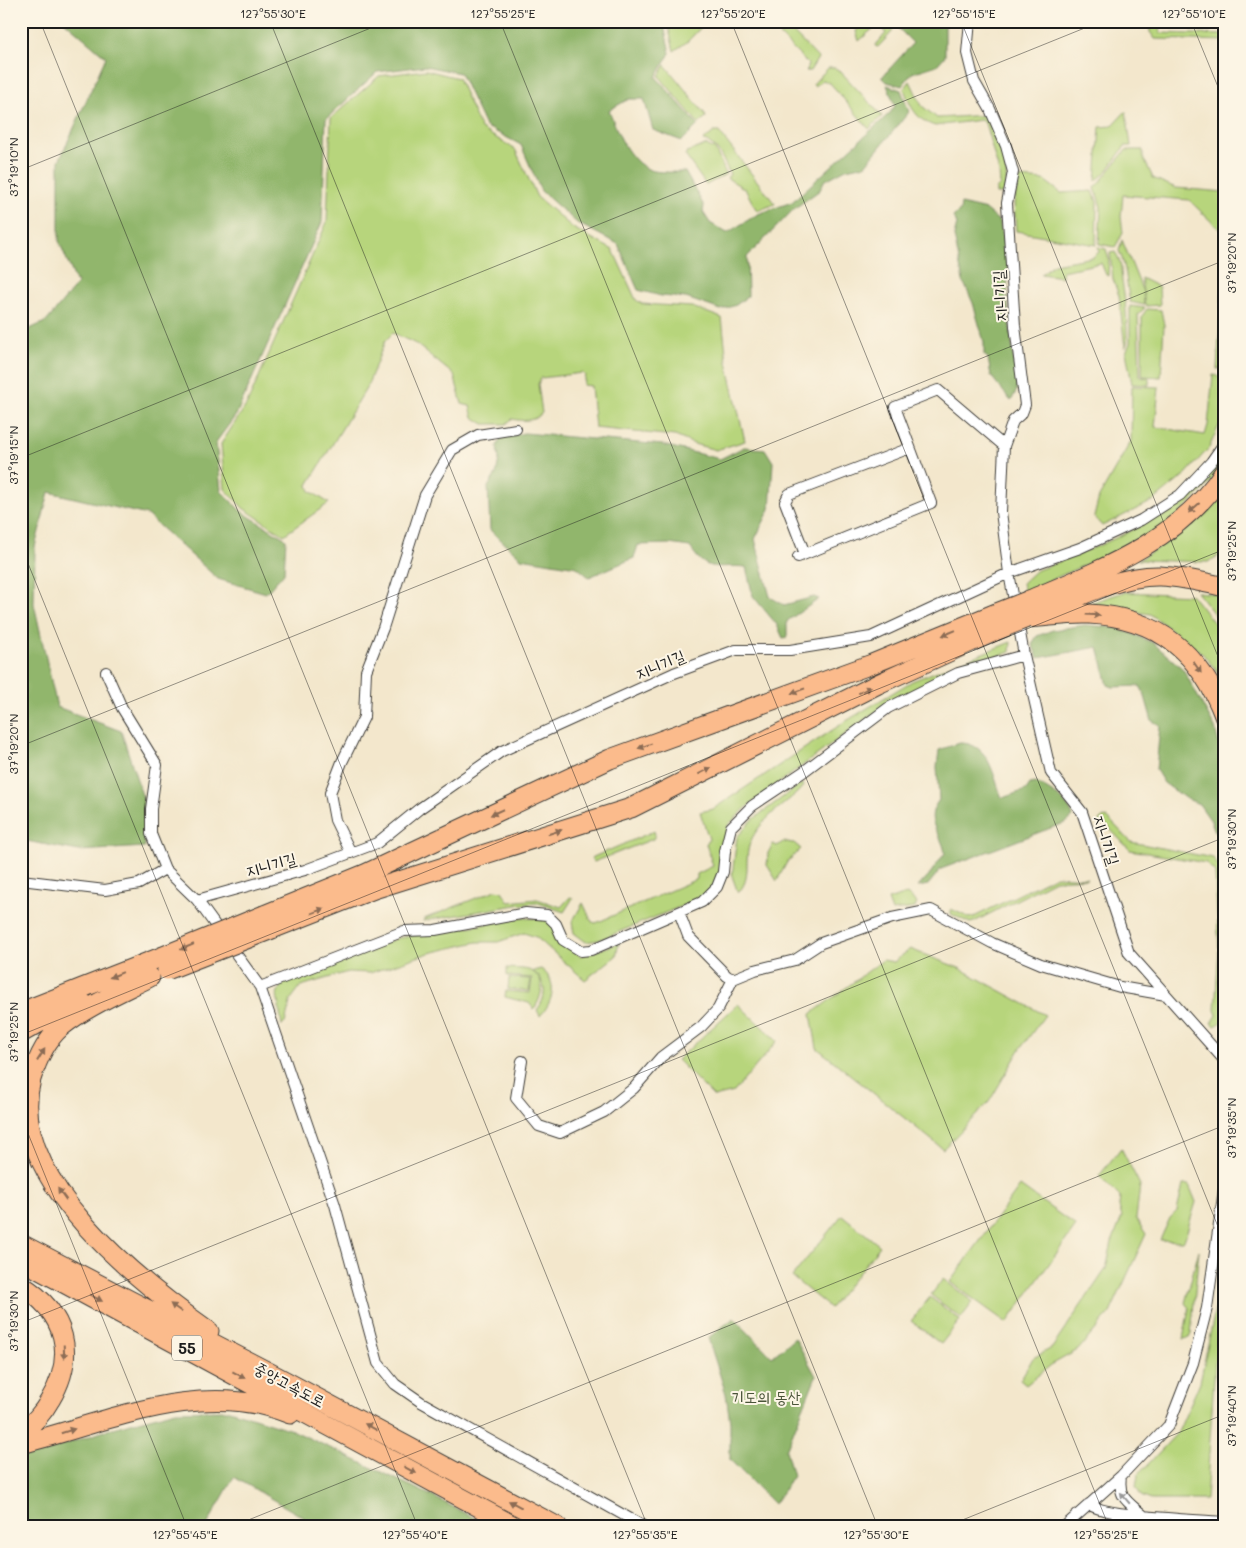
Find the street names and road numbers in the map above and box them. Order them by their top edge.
street label: 지니기길 [987,270,1011,322]
street label: 지니기길 [632,644,688,684]
street label: 지니기길 [1089,812,1125,868]
street label: 지니기길 [243,847,299,881]
road number: 55 [172,1336,202,1360]
street label: 중앙고속도로 [251,1357,329,1411]

